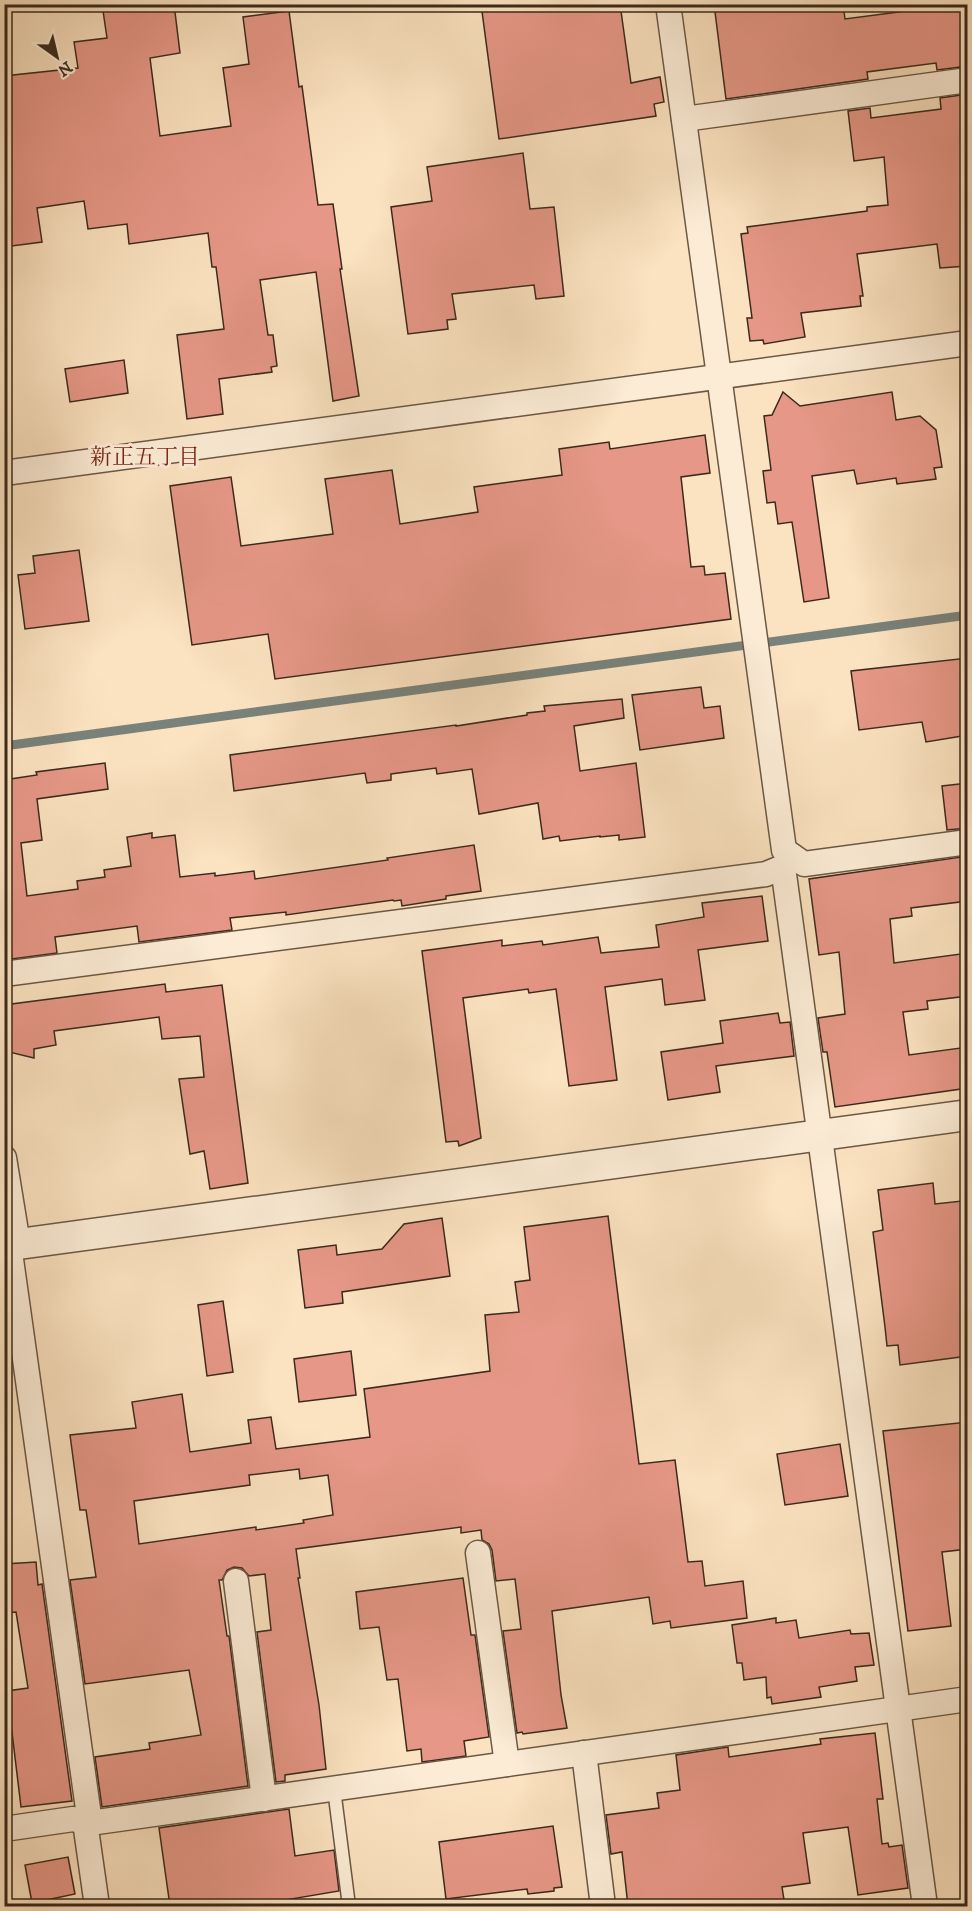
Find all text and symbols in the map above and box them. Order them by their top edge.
north arrow [27,27,87,87]
text: N [54,57,76,81]
district label: 新正五丁目 [90,444,200,471]

